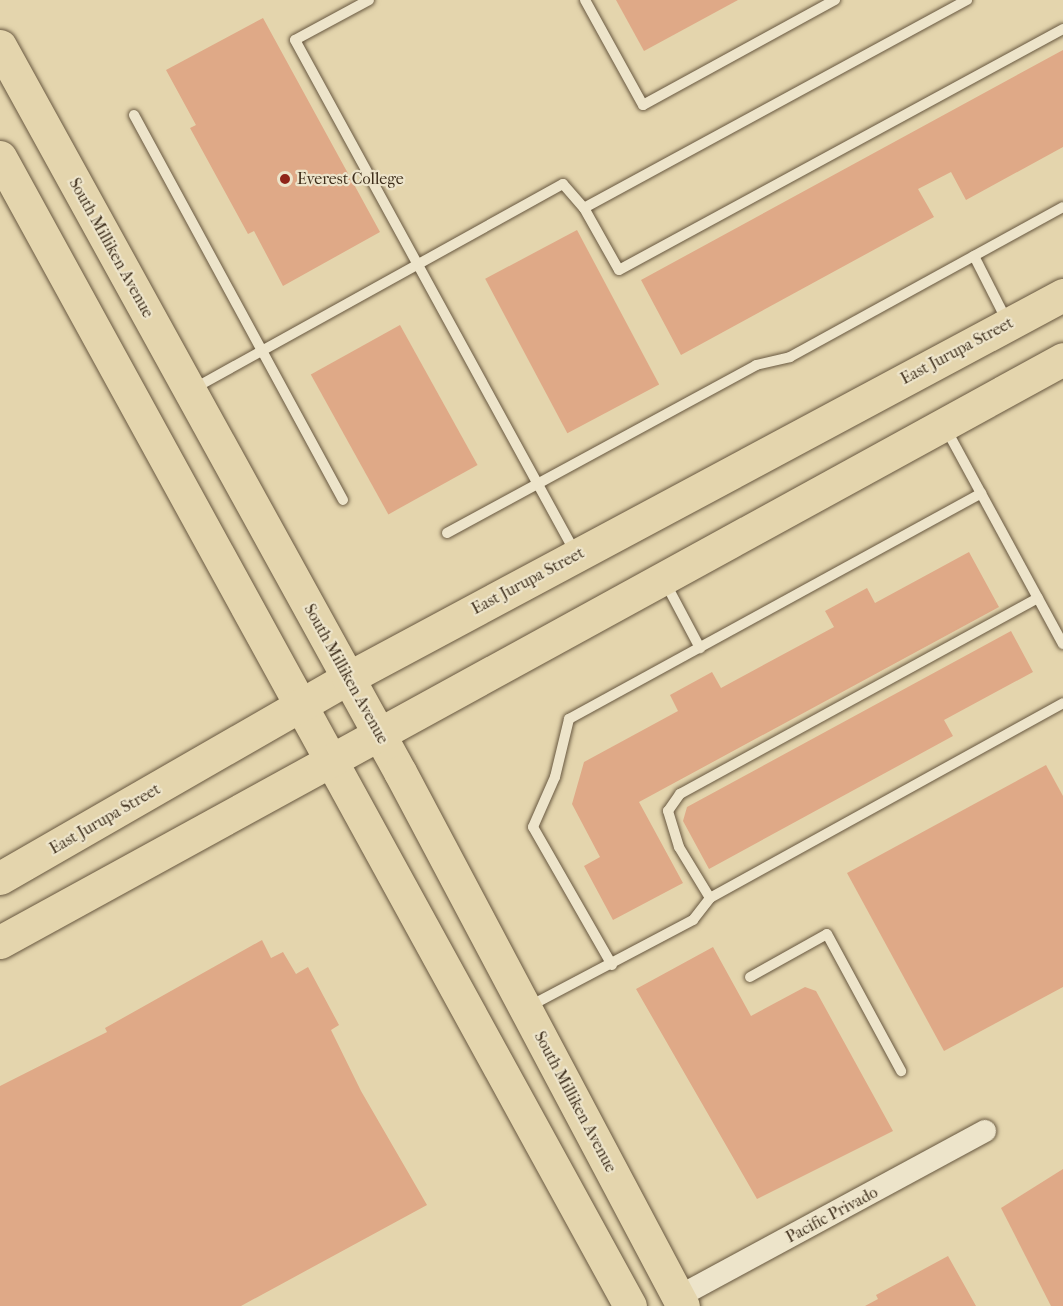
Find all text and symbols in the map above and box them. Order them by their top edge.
place label: Everest College [297,169,404,189]
marker: Everest College [278,172,292,186]
street label: South Milliken Avenue [65,175,157,321]
street label: East Jurupa Street [897,313,1017,389]
street label: East Jurupa Street [468,543,588,619]
street label: South Milliken Avenue [300,601,392,747]
street label: East Jurupa Street [46,780,164,858]
street label: South Milliken Avenue [530,1028,620,1176]
street label: Pacific Privado [783,1183,881,1247]

